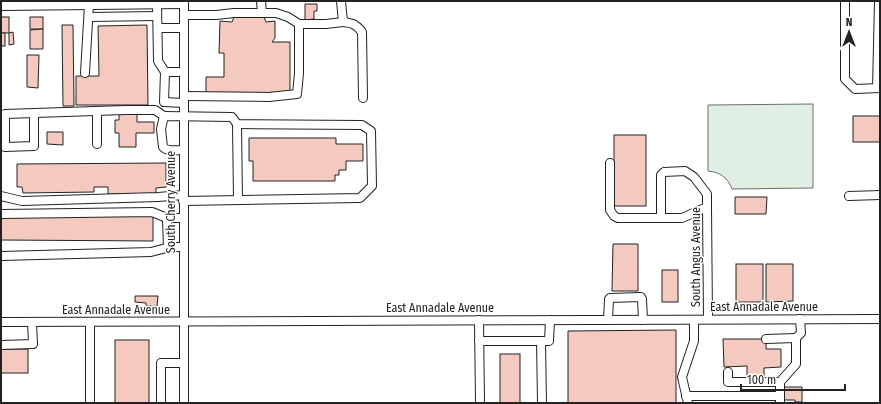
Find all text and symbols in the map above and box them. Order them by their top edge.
north arrow [829,12,869,52]
text: N [846,16,852,29]
street label: South Cherry Avenue [164,151,178,253]
street label: South Angus Avenue [689,207,703,307]
street label: East Annadale Avenue [710,300,818,314]
street label: East Annadale Avenue [386,301,494,315]
street label: East Annadale Avenue [62,303,170,317]
scale bar [741,366,845,392]
text: 100 m [747,373,776,387]

